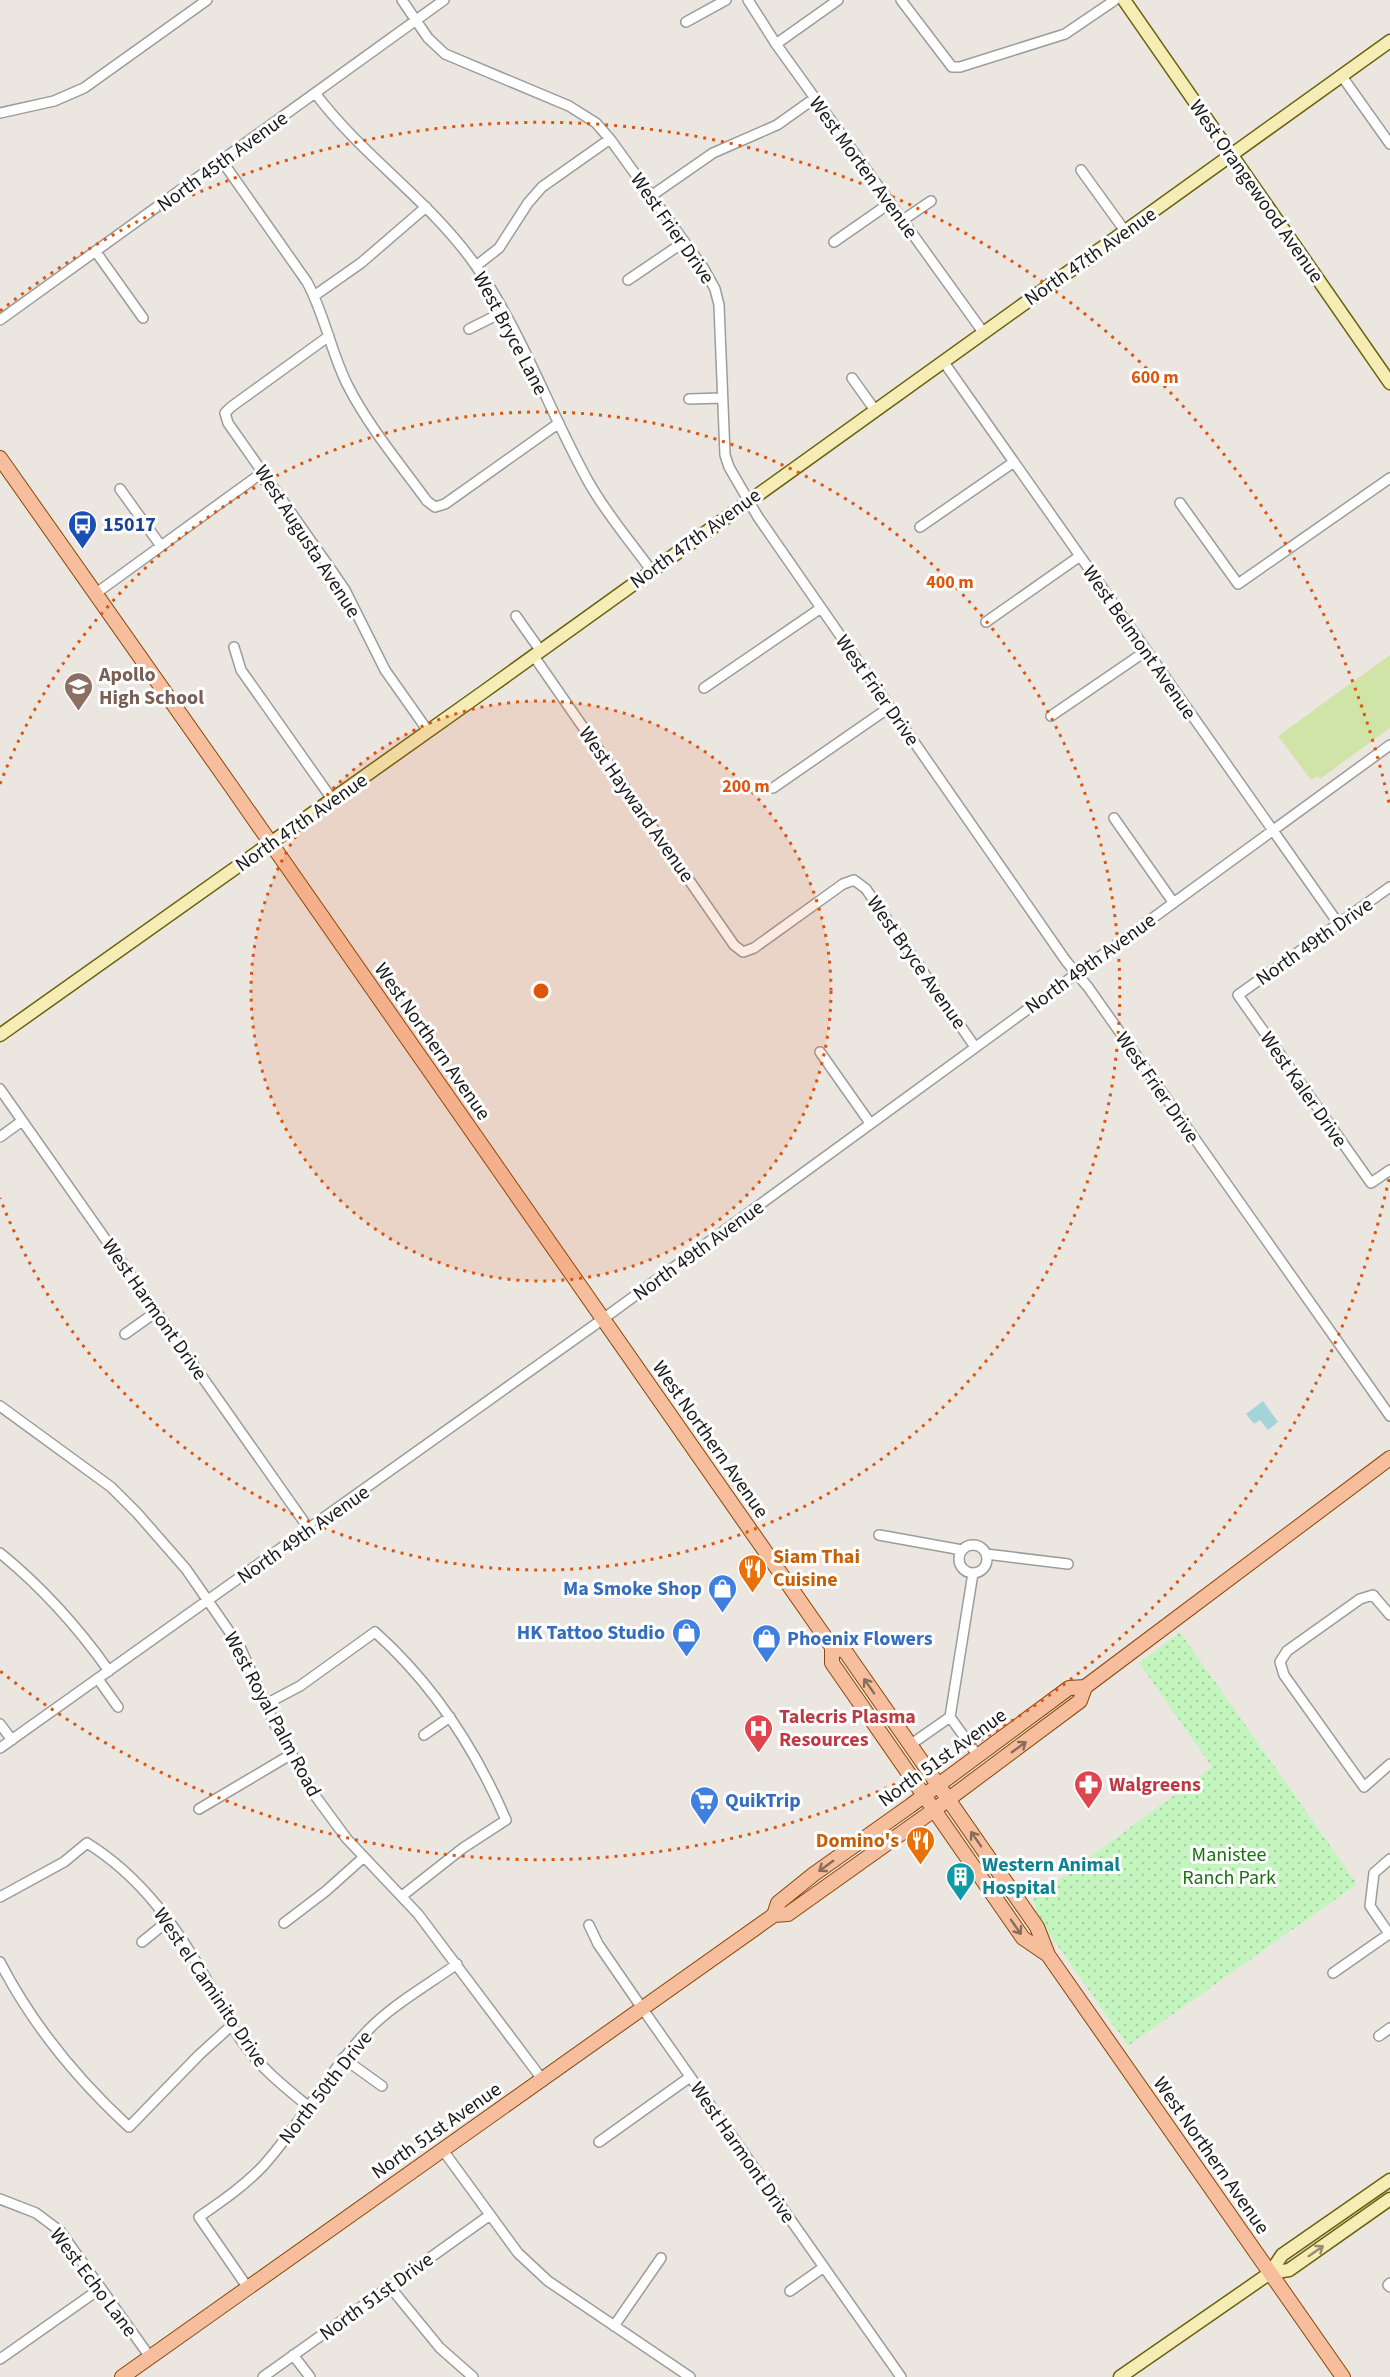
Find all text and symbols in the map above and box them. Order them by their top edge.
street label: West Morten Avenue [802,91,924,245]
street label: West Orangewood Avenue [1182,94,1330,289]
street label: North 45th Avenue [151,105,294,219]
street label: West Frier Drive [623,167,721,290]
street label: North 47th Avenue [1019,201,1162,313]
street label: West Bryce Lane [466,267,554,400]
text: 600 m [1131,365,1179,390]
street label: West Augusta Avenue [247,460,367,623]
street label: North 47th Avenue [624,482,767,596]
bus stop icon: 15017 [66,508,98,550]
place label: 15017 [103,511,156,539]
street label: West Belmont Avenue [1076,560,1203,725]
text: 400 m [926,570,974,595]
street label: West Frier Drive [828,629,926,752]
place label: Apollo High School [98,661,204,712]
school or university icon: Apollo High School [62,670,94,712]
street label: West Hayward Avenue [572,721,701,888]
street label: North 47th Avenue [230,767,373,879]
text: 200 m [722,774,770,799]
street label: West Bryce Avenue [860,890,973,1035]
street label: North 49th Drive [1250,891,1379,993]
street label: North 49th Avenue [1019,907,1162,1021]
street label: West Northern Avenue [367,957,497,1126]
centre of rings [531,981,551,1001]
street label: West Frier Drive [1108,1026,1206,1149]
street label: West Kaler Drive [1253,1026,1354,1153]
street label: North 49th Avenue [627,1194,770,1308]
street label: West Harmont Drive [95,1233,214,1386]
street label: West Northern Avenue [645,1355,775,1524]
street label: North 49th Avenue [232,1479,375,1591]
place label: Siam Thai Cuisine [773,1543,860,1594]
restaurant icon: Siam Thai Cuisine [736,1552,768,1594]
shop icon: Ma Smoke Shop [707,1572,739,1614]
place label: Ma Smoke Shop [563,1575,702,1603]
shop icon: HK Tattoo Studio [670,1616,702,1658]
place label: HK Tattoo Studio [517,1619,665,1647]
shop icon: Phoenix Flowers [750,1622,782,1664]
place label: Phoenix Flowers [787,1625,933,1653]
street label: West Royal Palm Road [217,1627,328,1802]
one-way arrow [863,1678,875,1695]
street label: North 51st Avenue [873,1702,1013,1814]
place label: Talecris Plasma Resources [779,1703,916,1754]
hospital icon: Talecris Plasma Resources [742,1712,774,1754]
one-way arrow [1011,1741,1027,1754]
pharmacy icon: Walgreens [1072,1768,1104,1810]
place label: Walgreens [1109,1771,1201,1799]
supermarket icon: QuikTrip [688,1784,720,1826]
place label: QuikTrip [725,1787,801,1815]
restaurant icon: Domino's [904,1824,936,1866]
place label: Domino's [816,1827,899,1855]
one-way arrow [970,1831,982,1848]
park label: Manistee Ranch Park [1182,1841,1276,1892]
place label: Western Animal Hospital [982,1851,1120,1902]
one-way arrow [818,1860,834,1872]
building icon: Western Animal Hospital [945,1860,977,1902]
street label: West el Caminito Drive [146,1902,274,2073]
one-way arrow [1010,1918,1022,1934]
street label: North 50th Drive [273,2025,379,2150]
street label: West Northern Avenue [1146,2071,1276,2240]
street label: North 51st Avenue [366,2076,507,2186]
street label: West Harmont Drive [683,2076,802,2229]
street label: West Echo Lane [43,2222,144,2343]
one-way arrow [1307,2245,1323,2257]
street label: North 51st Drive [314,2246,439,2348]

